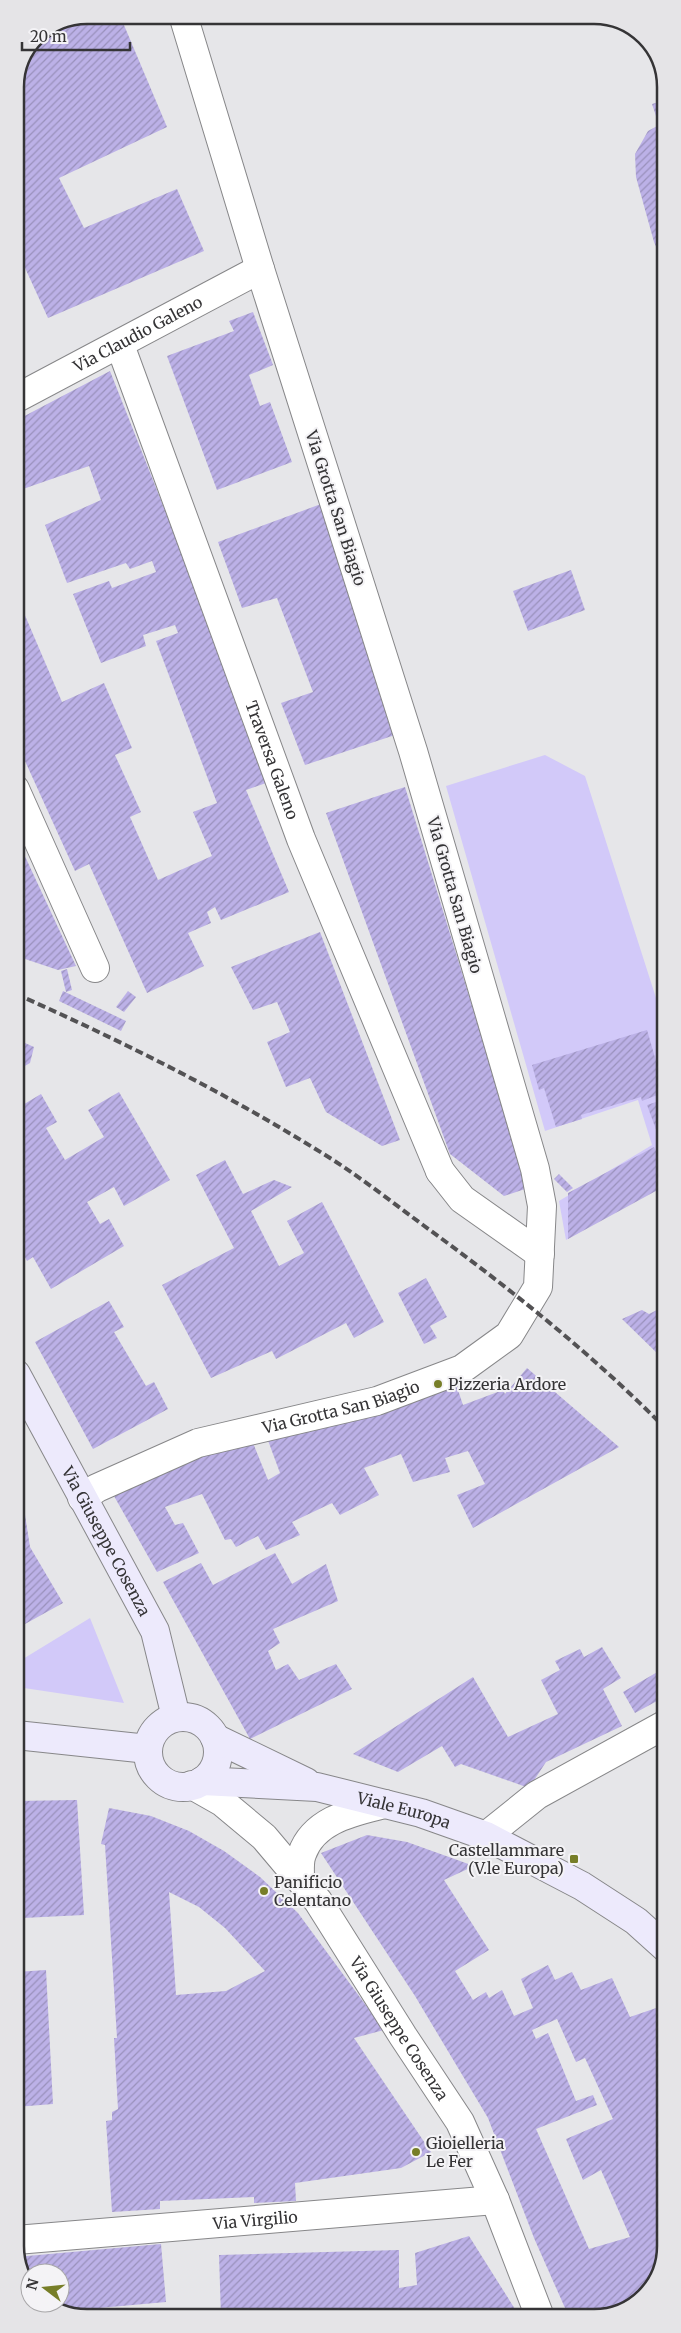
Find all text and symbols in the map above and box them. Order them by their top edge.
scale bar [22,20,130,52]
text: 20 m [30,27,67,46]
street label: Via Claudio Galeno [69,291,206,377]
street label: Via Grotta San Biagio [301,427,371,588]
street label: Traversa Galeno [241,698,303,822]
street label: Via Grotta San Biagio [423,813,487,976]
place label: Pizzeria Ardore [448,1374,566,1394]
street label: Via Grotta San Biagio [259,1376,422,1438]
marker: Pizzeria Ardore [432,1378,444,1390]
street label: Via Giuseppe Cosenza [57,1462,155,1620]
street label: Viale Europa [354,1787,454,1833]
place label: Castellammare (V.le Europa) [449,1840,564,1878]
marker: Castellammare (V.le Europa) [568,1853,580,1865]
place label: Panificio Celentano [274,1872,351,1910]
marker: Panificio Celentano [258,1885,270,1897]
street label: Via Giuseppe Cosenza [345,1952,453,2105]
place label: Gioielleria Le Fer [426,2133,505,2171]
marker: Gioielleria Le Fer [410,2146,422,2158]
street label: Via Virgilio [211,2207,298,2234]
north arrow [20,2263,70,2313]
text: N [22,2277,43,2292]

